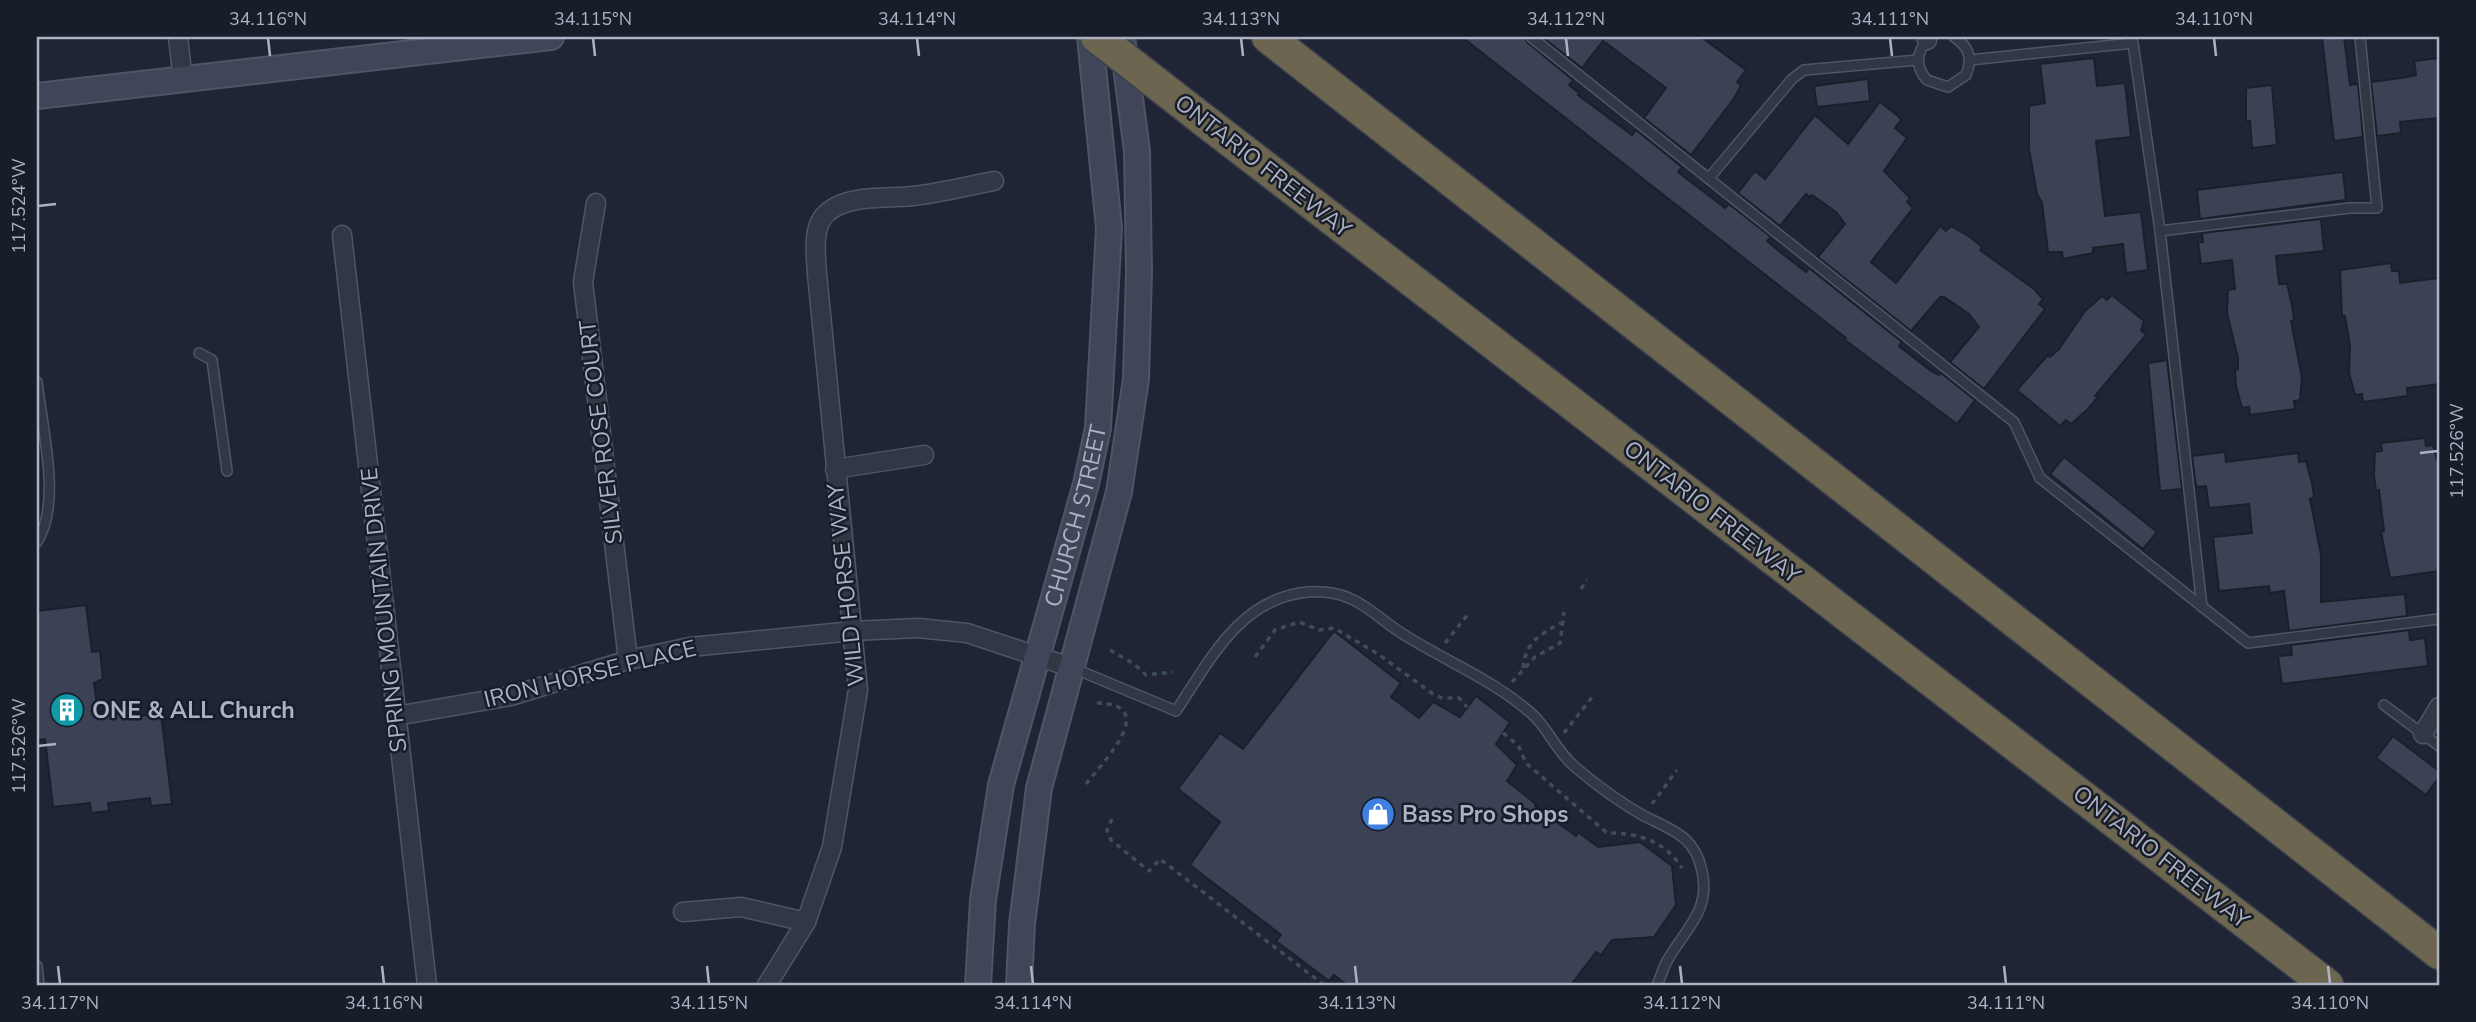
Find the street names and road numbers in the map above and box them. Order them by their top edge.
street label: ONTARIO FREEWAY [1168,87,1358,245]
street label: SILVER ROSE COURT [572,318,630,546]
street label: CHURCH STREET [1037,422,1114,610]
street label: ONTARIO FREEWAY [1617,433,1807,591]
street label: SPRING MOUNTAIN DRIVE [354,466,414,754]
street label: WILD HORSE WAY [820,482,872,688]
street label: IRON HORSE PLACE [481,633,699,715]
street label: ONTARIO FREEWAY [2066,778,2256,936]

